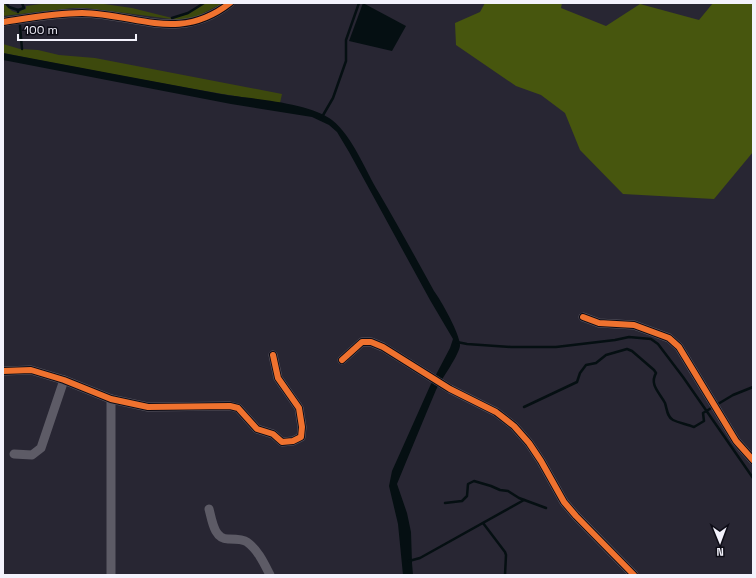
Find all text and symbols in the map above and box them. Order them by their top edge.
scale bar [18,16,136,42]
text: 100 m [24,22,58,38]
north arrow [700,522,740,562]
text: N [716,545,724,559]

